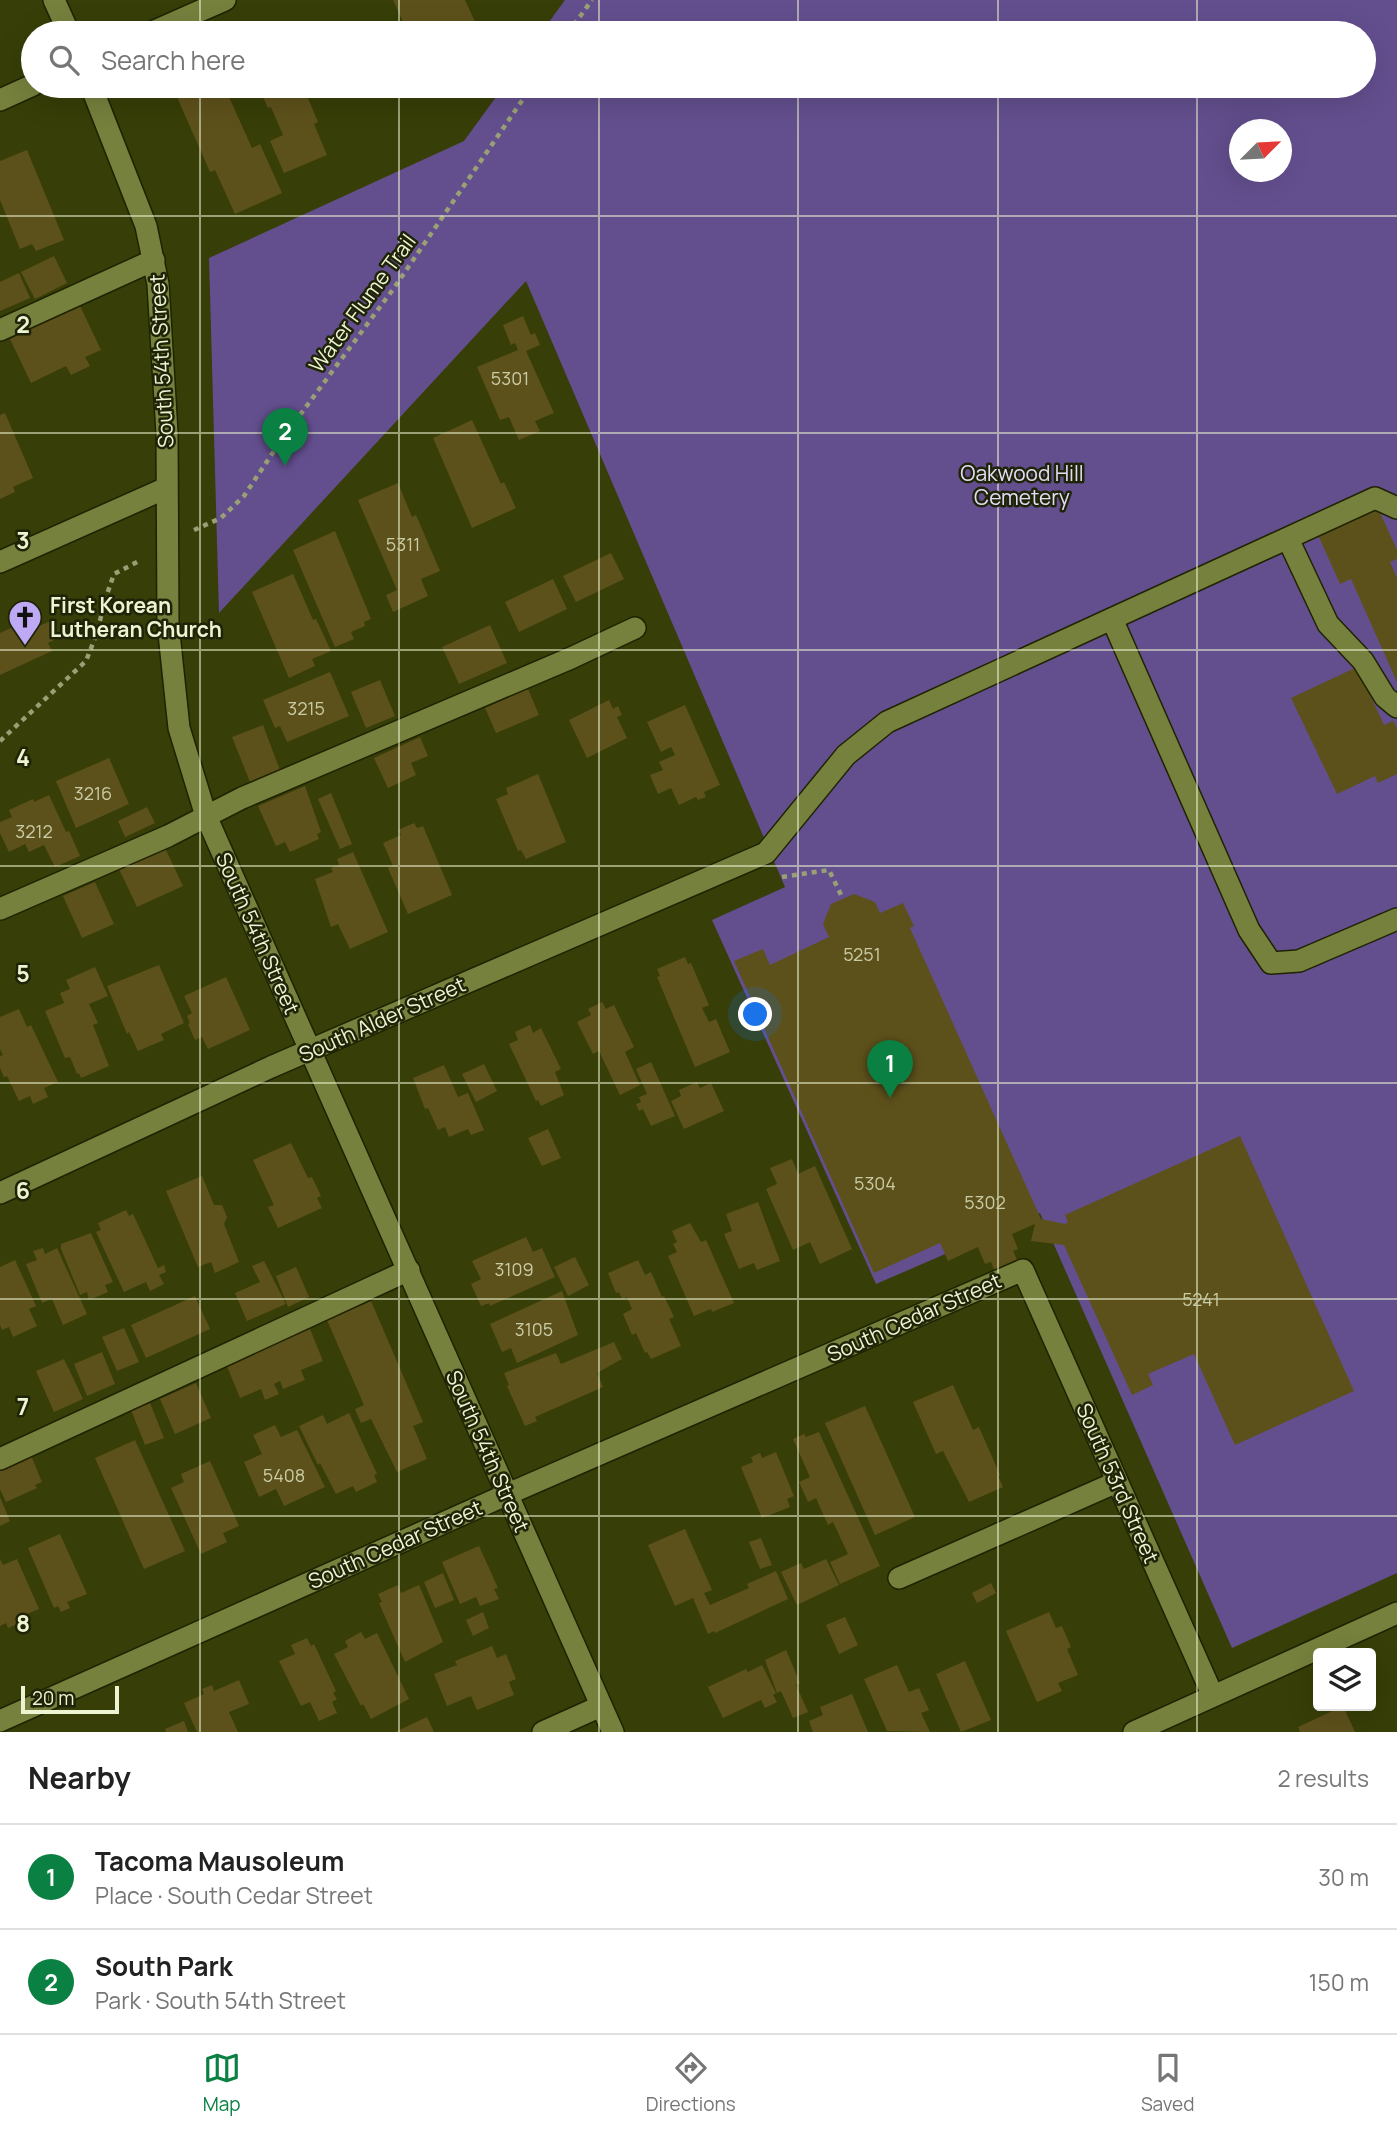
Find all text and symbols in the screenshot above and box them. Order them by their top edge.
search box [21,21,1376,98]
icon: search [45,41,83,79]
text: Search here [101,42,246,78]
north arrow [1229,119,1292,182]
street label: Water Flume Trail [302,228,422,378]
street label: South 54th Street [142,273,180,449]
text: 2 [16,308,30,340]
house number: 5301 [491,366,529,390]
pin: 2 [262,408,308,466]
park label: Oakwood Hill Cemetery [960,459,1084,511]
text: 3 [16,524,30,556]
house number: 5311 [386,532,420,556]
place label: First Korean Lutheran Church [50,591,222,643]
church icon: First Korean Lutheran Church [6,598,44,647]
house number: 3215 [287,696,325,720]
text: 4 [16,741,30,773]
house number: 3216 [74,781,112,805]
house number: 3212 [15,819,53,843]
street label: South 54th Street [210,848,306,1018]
house number: 5251 [843,942,881,966]
text: 5 [16,957,30,989]
street label: South Alder Street [294,970,470,1068]
your location [738,997,772,1031]
pin: 1 [867,1040,913,1098]
house number: 5304 [854,1171,896,1195]
text: 6 [16,1174,30,1206]
house number: 5302 [964,1190,1006,1214]
house number: 3109 [494,1257,534,1281]
street label: South Cedar Street [823,1266,1005,1368]
house number: 5241 [1182,1287,1220,1311]
house number: 3105 [515,1317,553,1341]
street label: South 54th Street [440,1366,536,1536]
text: 7 [17,1390,29,1422]
street label: South 53rd Street [1070,1399,1166,1567]
house number: 5408 [263,1463,305,1487]
street label: South Cedar Street [304,1493,486,1595]
text: 8 [16,1607,30,1639]
map controls [1313,1648,1376,1711]
button: layers [1313,1648,1376,1711]
scale bar [21,1683,119,1715]
text: 20 m [32,1685,74,1711]
text: Nearby [28,1757,131,1798]
text: 2 results [1277,1762,1369,1794]
text: Tacoma Mausoleum [95,1843,344,1879]
text: 1 [46,1861,56,1893]
text: 30 m [1318,1861,1369,1893]
text: Place · South Cedar Street [95,1879,373,1911]
text: South Park [95,1948,233,1984]
text: 2 [44,1966,58,1998]
text: 150 m [1309,1966,1369,1998]
text: Park · South 54th Street [95,1984,346,2016]
tab: Map [203,2049,241,2117]
tab: Directions [646,2049,736,2117]
tab: Saved [1141,2049,1194,2117]

